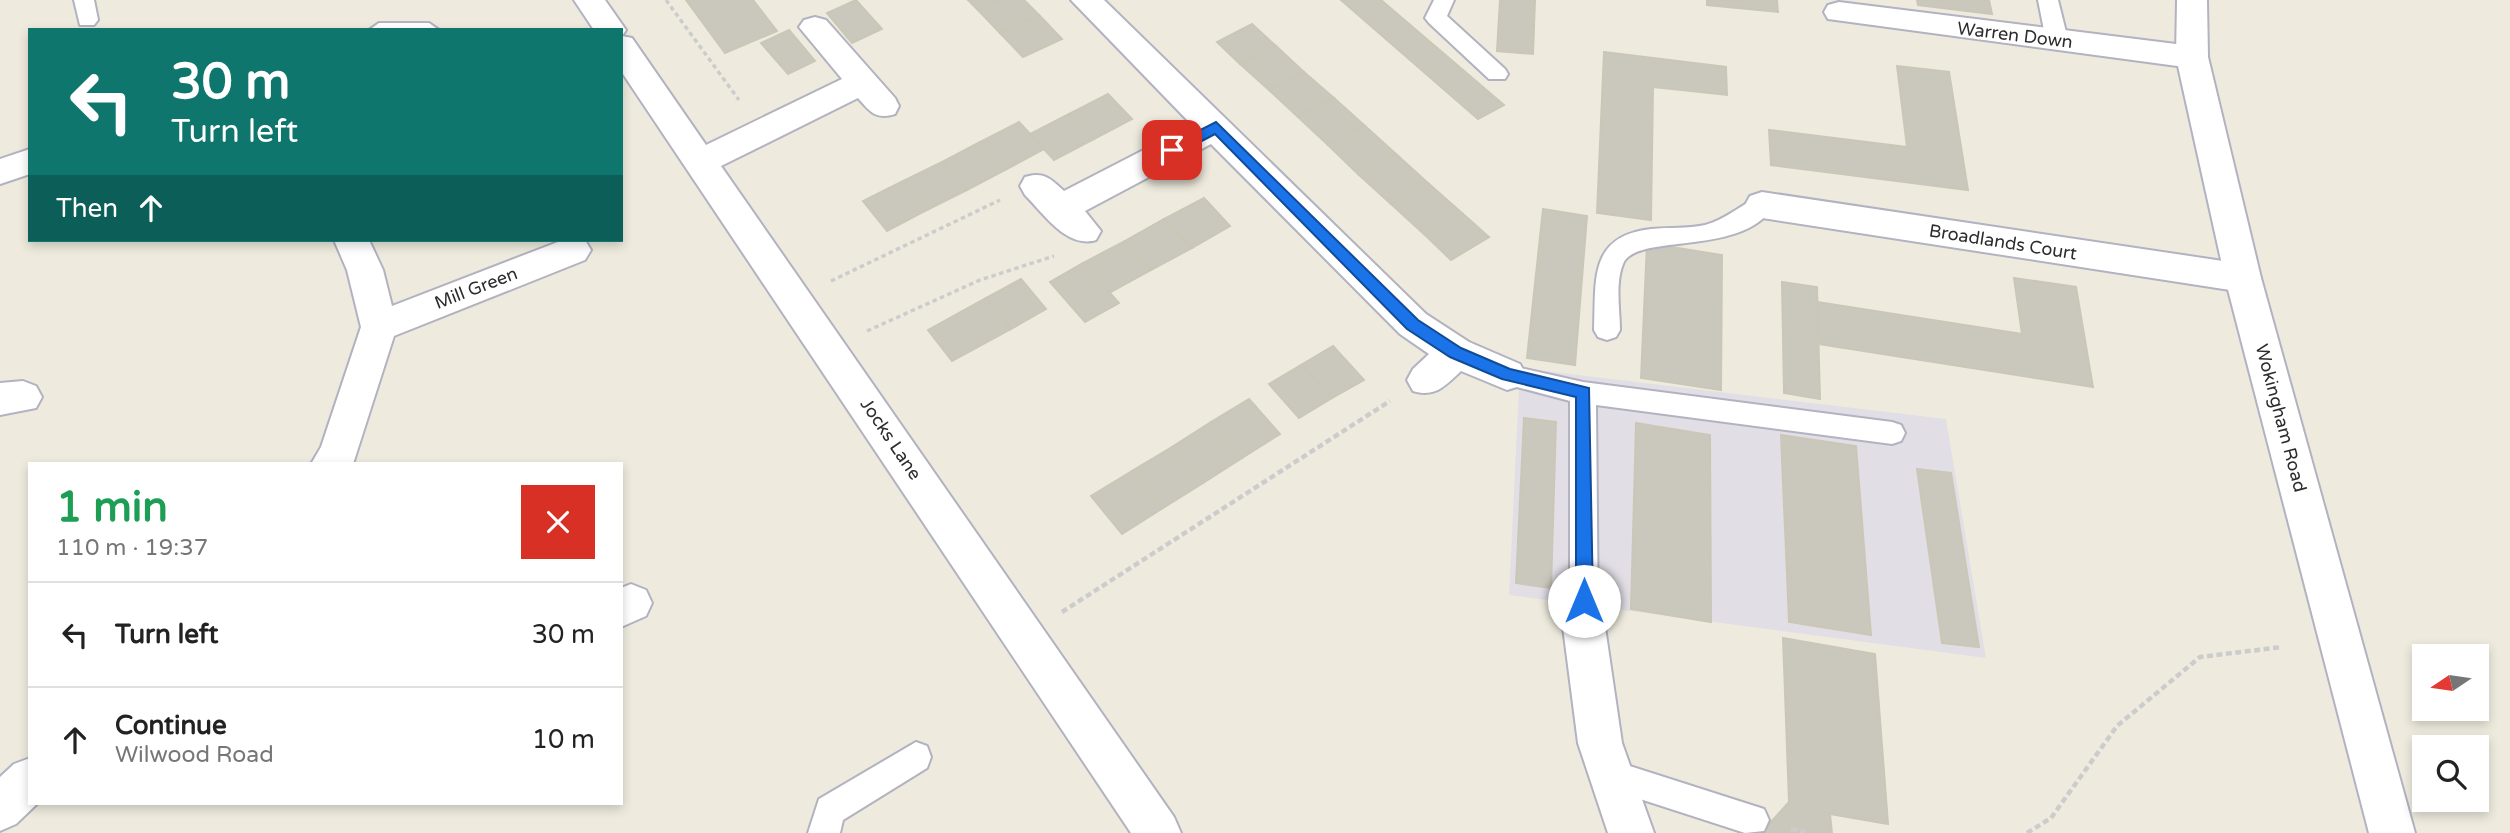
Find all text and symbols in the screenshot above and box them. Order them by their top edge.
street label: Warren Down [1956,17,2074,53]
text: 30 m [171,53,290,112]
icon: left [56,56,147,147]
text: Turn left [171,113,298,151]
pin [1142,120,1202,180]
icon: arrive [1153,131,1191,169]
icon: ahead [132,189,170,227]
text: Then [56,193,118,224]
street label: Broadlands Court [1927,219,2079,265]
street label: Mill Green [431,262,521,314]
street label: Wokingham Road [2251,342,2311,494]
street label: Jocks Lane [856,394,926,484]
text: 1 min [56,482,168,533]
button: close [521,485,595,559]
text: 110 m · 19:37 [56,534,208,562]
position arrow [1547,564,1621,638]
icon: left [56,616,94,654]
text: Turn left [115,619,218,650]
text: 30 m [532,619,595,650]
north arrow [2412,644,2488,721]
map controls [2412,644,2489,812]
text: Continue [115,710,227,741]
icon: ahead [56,721,94,759]
text: 10 m [532,724,595,755]
button: search [2412,735,2489,812]
text: Wilwood Road [115,741,274,769]

